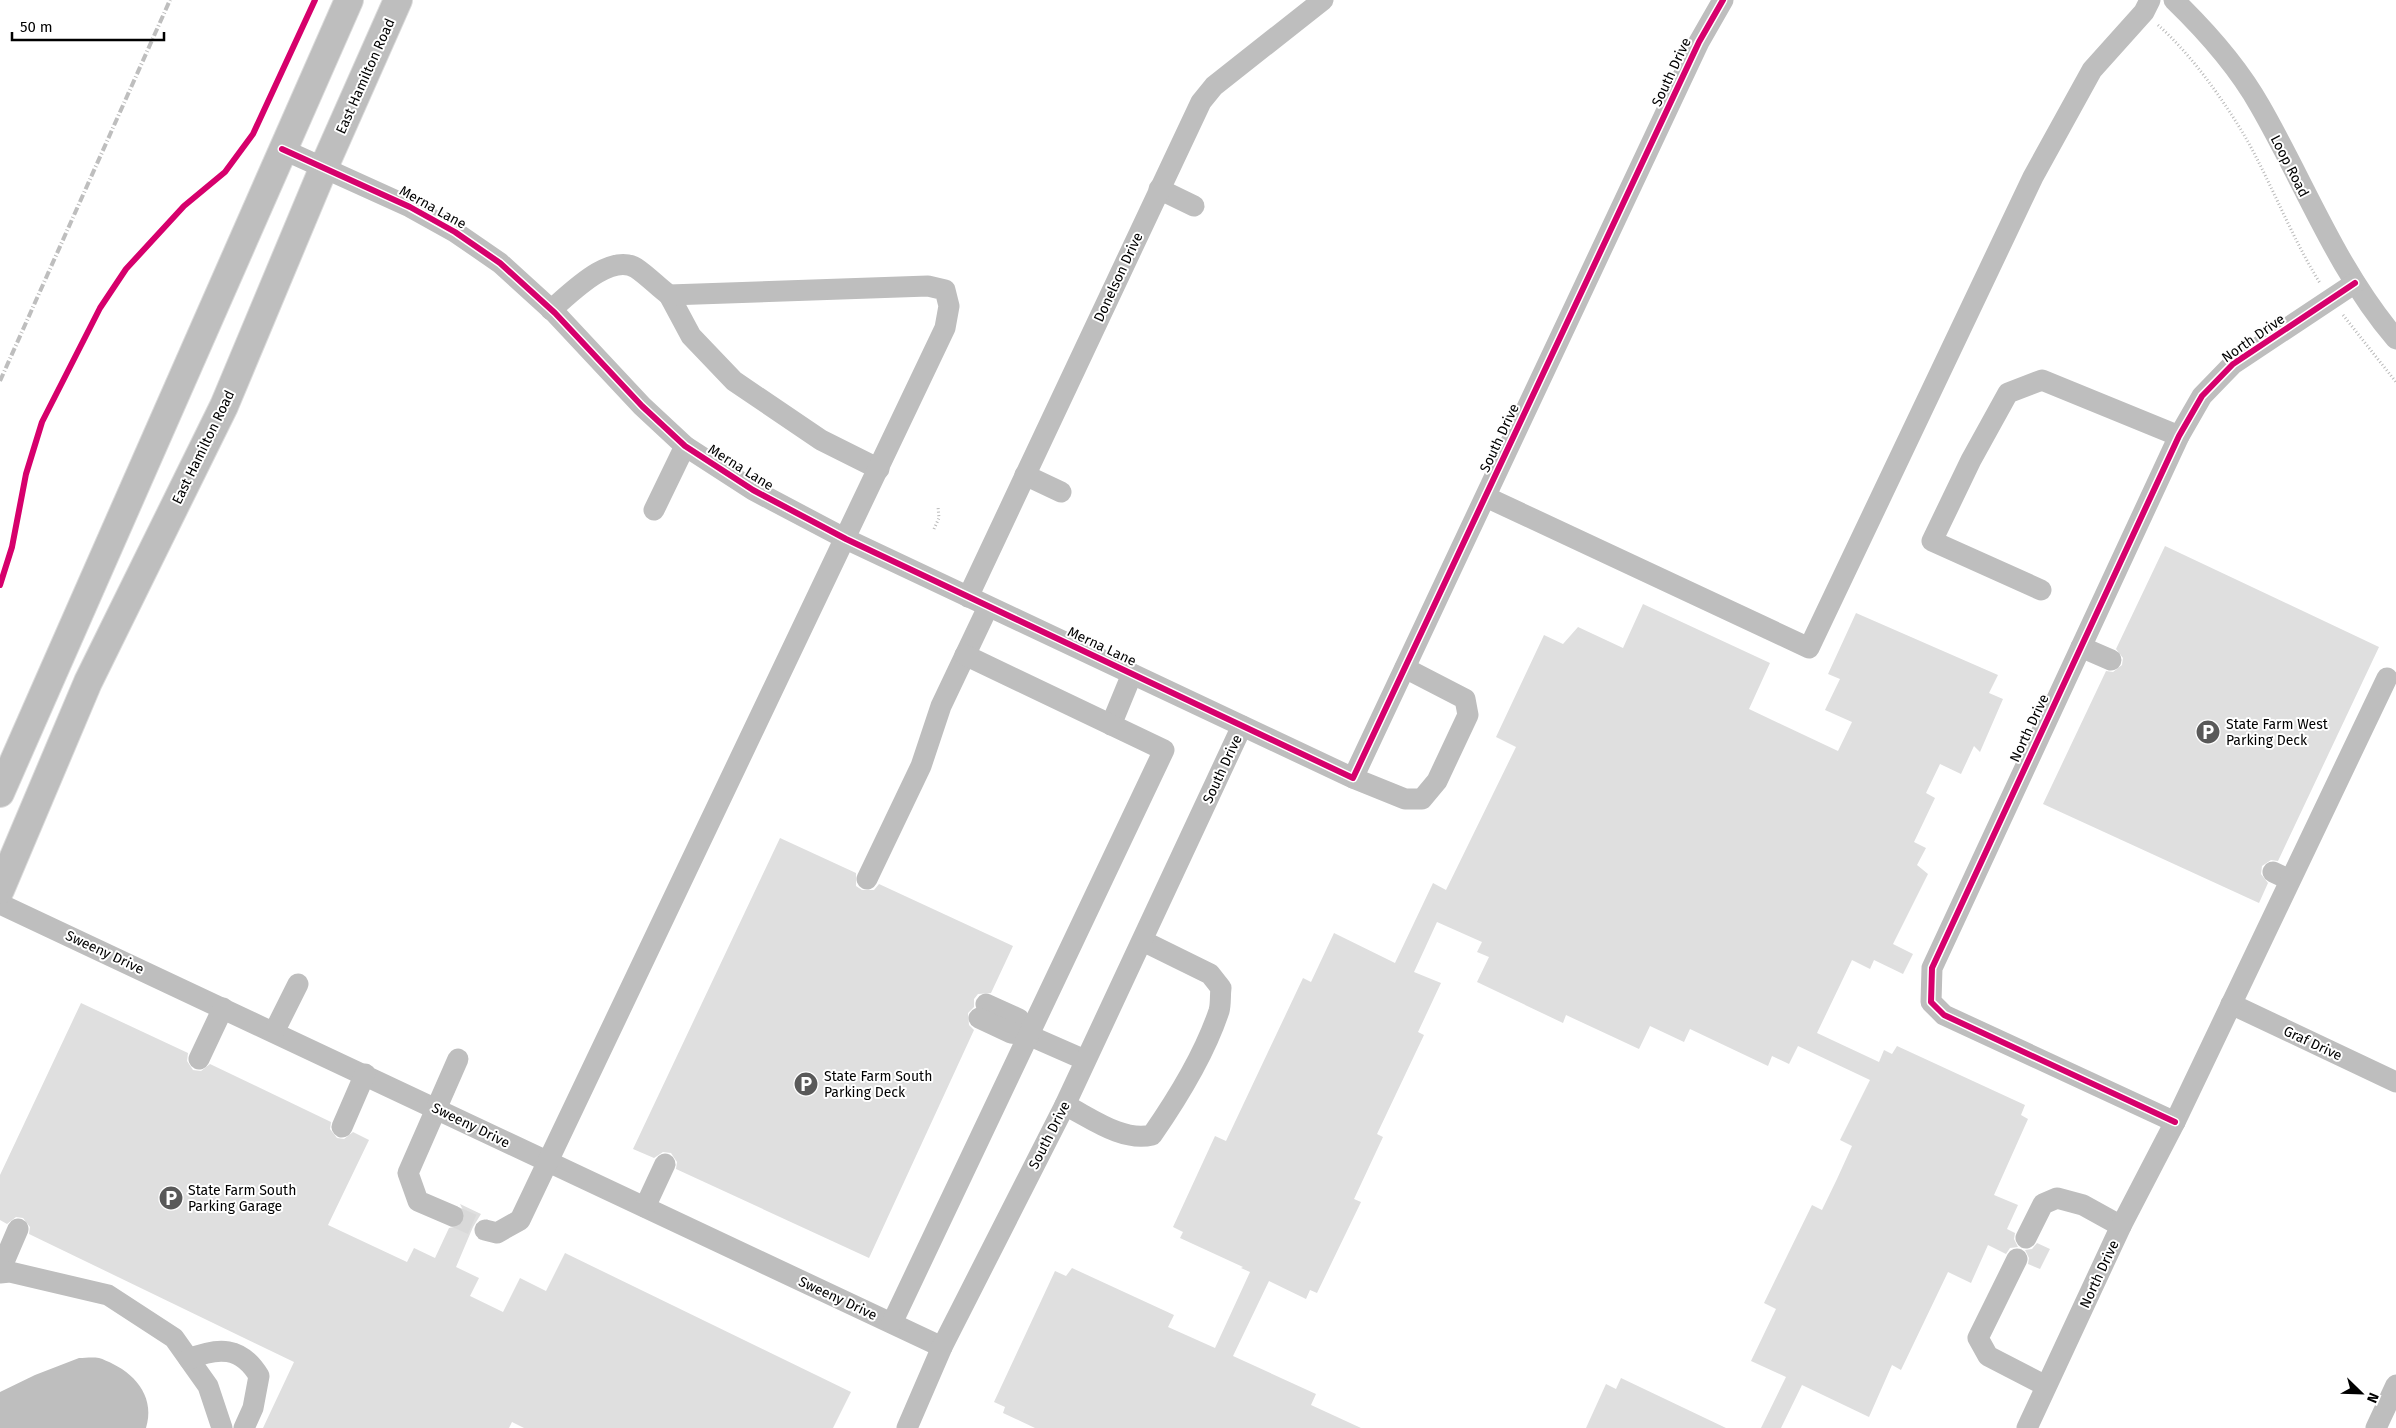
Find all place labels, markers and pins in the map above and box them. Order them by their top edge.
place label: State Farm West Parking Deck [2226,716,2329,749]
parking icon: State Farm West Parking Deck [2195,719,2221,745]
place label: State Farm South Parking Deck [824,1068,932,1101]
parking icon: State Farm South Parking Deck [793,1071,819,1097]
place label: State Farm South Parking Garage [188,1182,296,1215]
parking icon: State Farm South Parking Garage [158,1185,184,1211]

